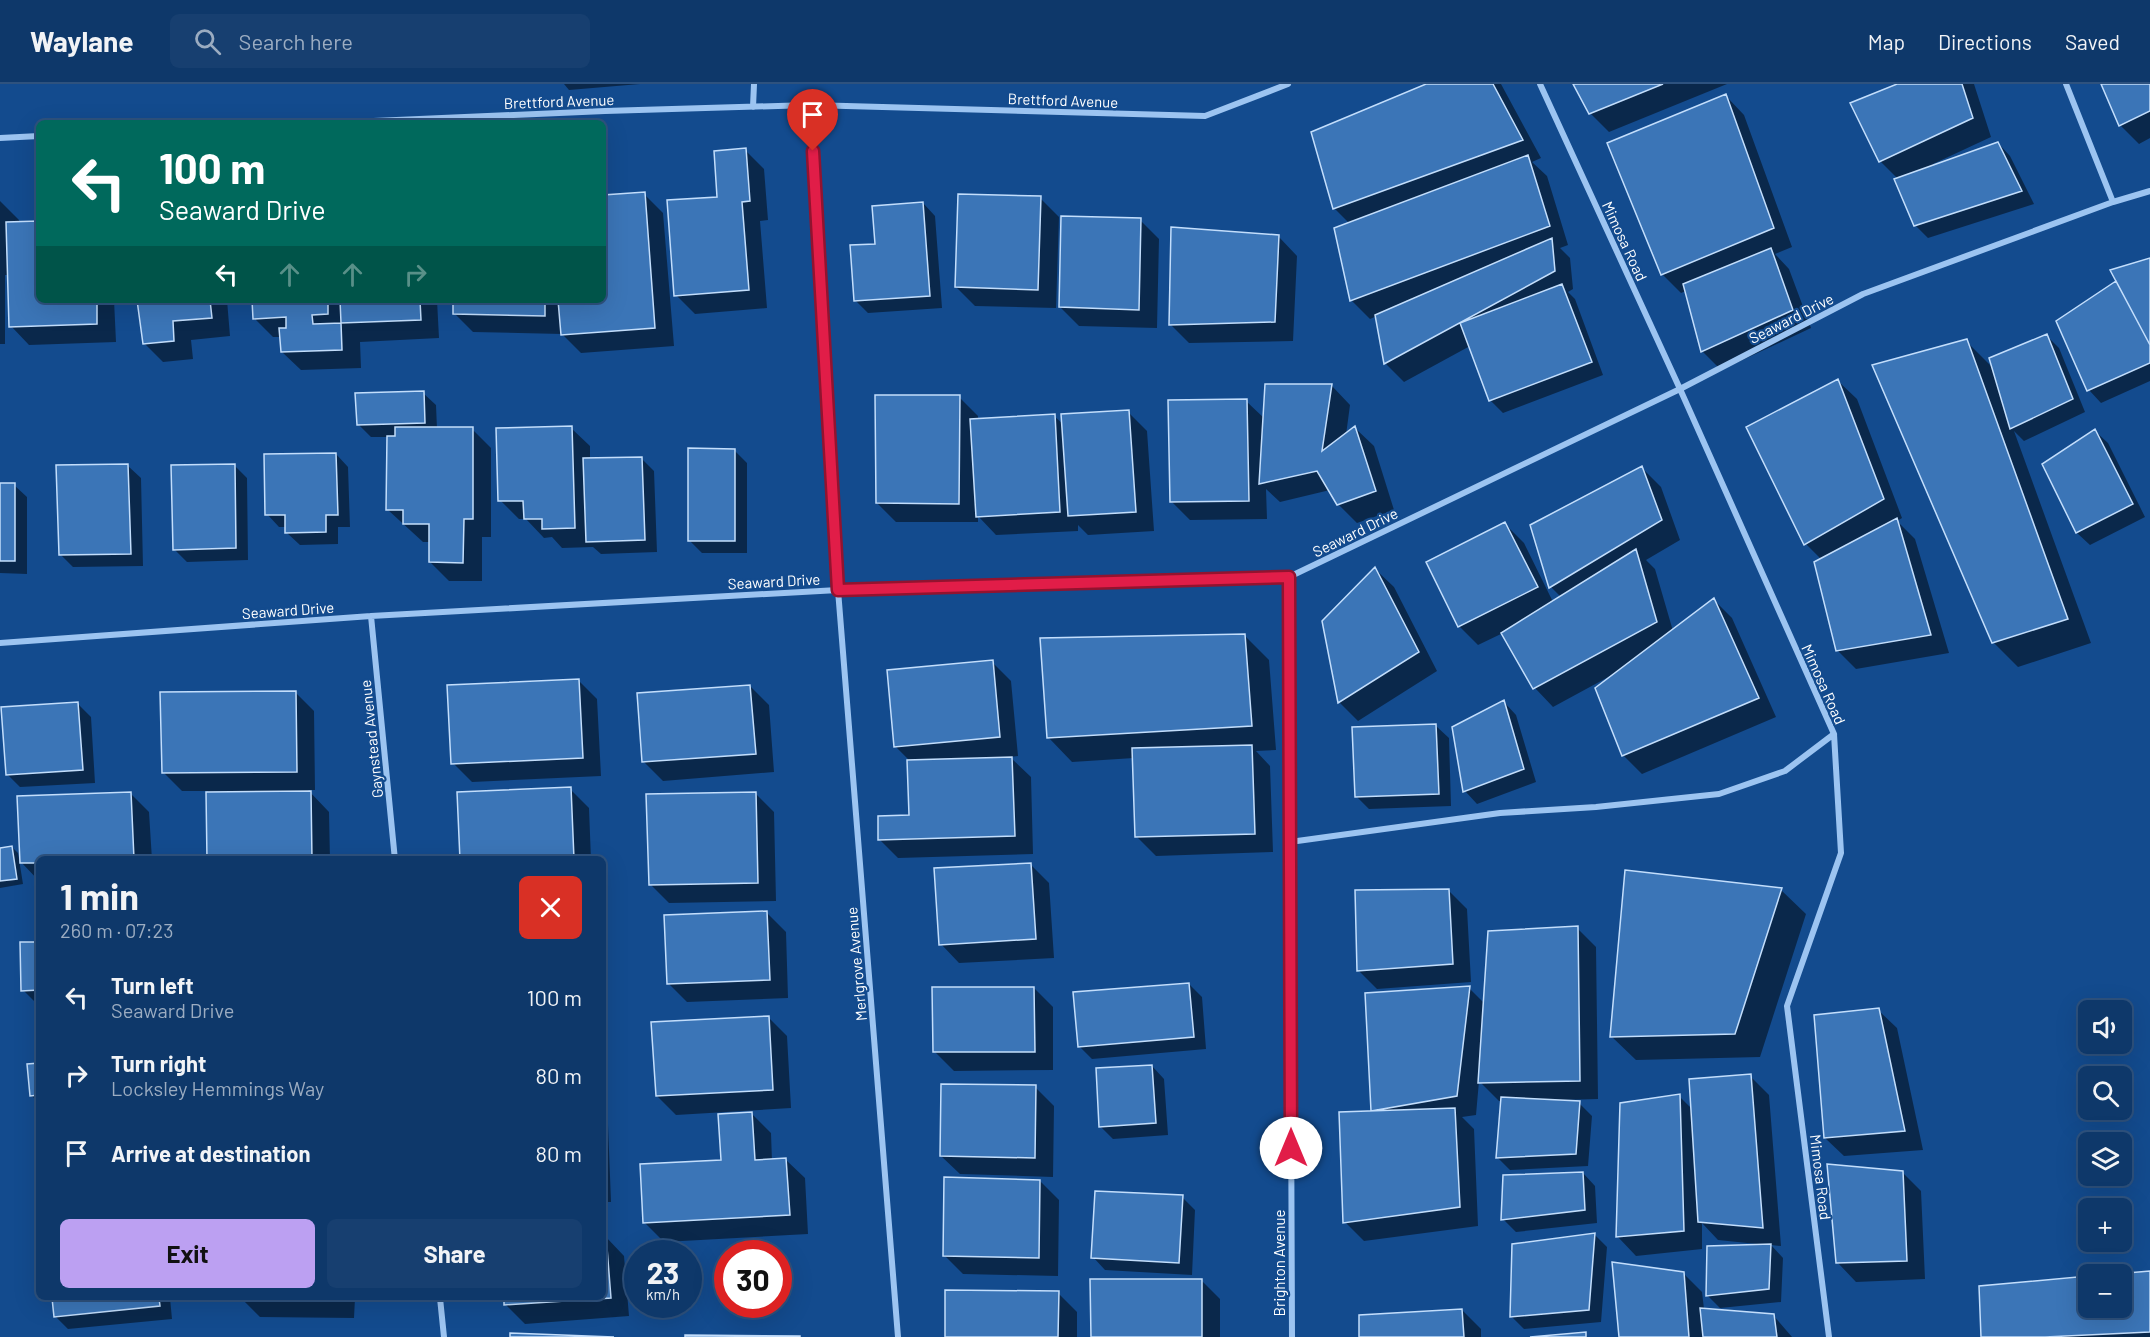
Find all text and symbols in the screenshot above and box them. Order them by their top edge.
search box [170,14,590,68]
text: Waylane [30,24,134,58]
icon: search [191,25,224,58]
text: Search here [239,28,353,54]
text: Map [1868,29,1905,54]
text: Directions [1938,29,2032,54]
text: Saved [2065,29,2120,54]
pin [787,89,838,151]
street label: Brettford Avenue [1007,89,1119,111]
street label: Brettford Avenue [503,90,615,112]
icon: arrive [796,98,829,131]
text: 100 m [159,142,265,192]
icon: left [60,144,138,222]
text: Seaward Drive [159,193,326,225]
street label: Mimosa Road [1599,198,1651,284]
icon: left [210,258,243,291]
icon: ahead [273,258,306,291]
icon: ahead [336,258,369,291]
icon: right [399,258,432,291]
street label: Seaward Drive [1746,289,1836,347]
street label: Seaward Drive [1309,504,1401,560]
street label: Seaward Drive [727,570,821,592]
street label: Seaward Drive [241,598,335,622]
street label: Mimosa Road [1798,641,1850,727]
street label: Gaynstead Avenue [356,679,386,799]
text: 1 min [60,874,139,917]
button: close [519,876,582,939]
street label: Merlgrove Avenue [842,906,870,1022]
text: 260 m · 07:23 [60,918,174,942]
text: Turn left [111,972,194,998]
icon: left [60,981,93,1014]
text: 100 m [527,984,582,1010]
text: Seaward Drive [111,998,234,1022]
map controls [2078,1000,2132,1318]
button: sound [2078,1000,2132,1054]
text: Turn right [111,1050,206,1076]
icon: right [60,1059,93,1092]
text: 80 m [536,1062,582,1088]
button: search [2078,1066,2132,1120]
text: Locksley Hemmings Way [111,1076,324,1100]
position arrow [1259,1116,1323,1180]
button: layers [2078,1132,2132,1186]
street label: Mimosa Road [1807,1133,1835,1221]
icon: arrive [60,1137,93,1170]
text: Arrive at destination [111,1140,310,1166]
text: 80 m [536,1140,582,1166]
button: + [2078,1198,2132,1252]
street label: Brighton Avenue [1270,1210,1288,1316]
button: Exit [60,1219,315,1288]
button: Share [327,1219,582,1288]
speed limit sign: 30 [714,1240,792,1318]
text: 23 [647,1254,679,1290]
button: − [2078,1264,2132,1318]
text: km/h [646,1285,680,1303]

